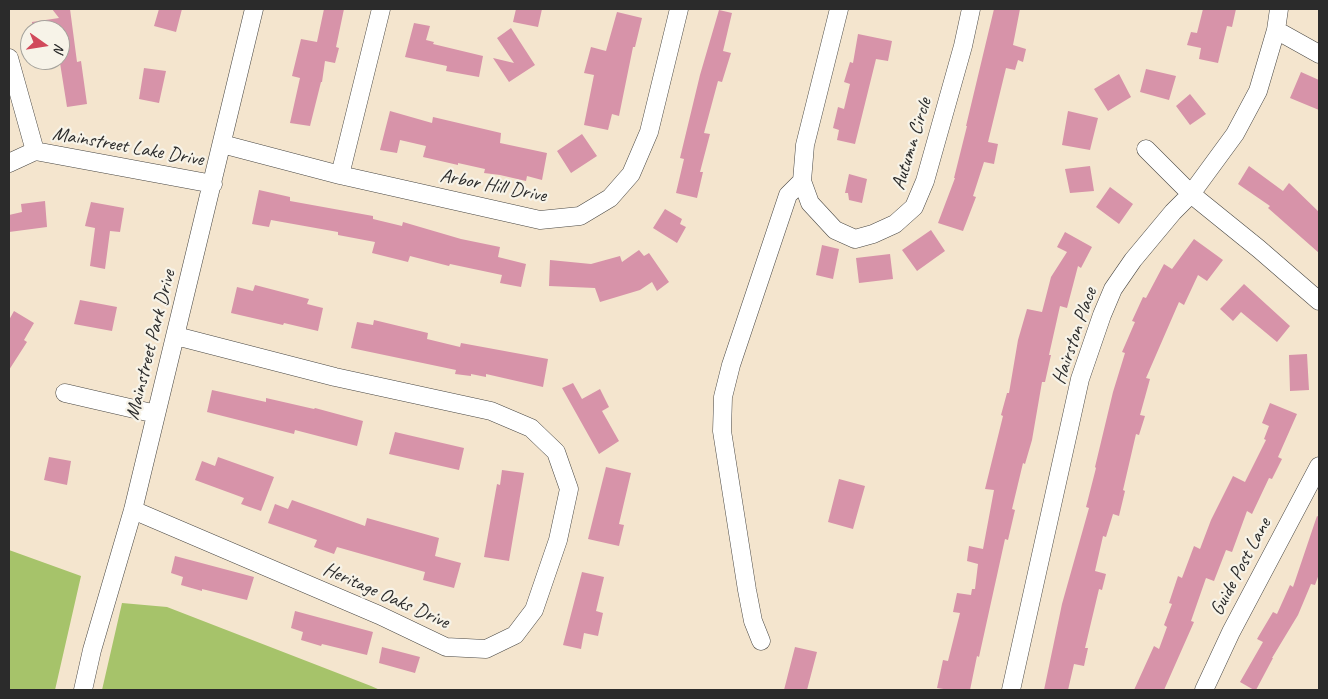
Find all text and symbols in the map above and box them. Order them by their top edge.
north arrow [20,20,70,70]
text: N [50,42,68,54]
street label: Autumn Circle [887,95,937,193]
street label: Mainstreet Lake Drive [51,122,205,172]
street label: Arbor Hill Drive [438,164,548,208]
street label: Mainstreet Park Drive [121,268,181,422]
street label: Hairston Place [1047,285,1103,387]
street label: Guide Post Lane [1205,514,1277,620]
street label: Heritage Oaks Drive [319,557,453,635]

